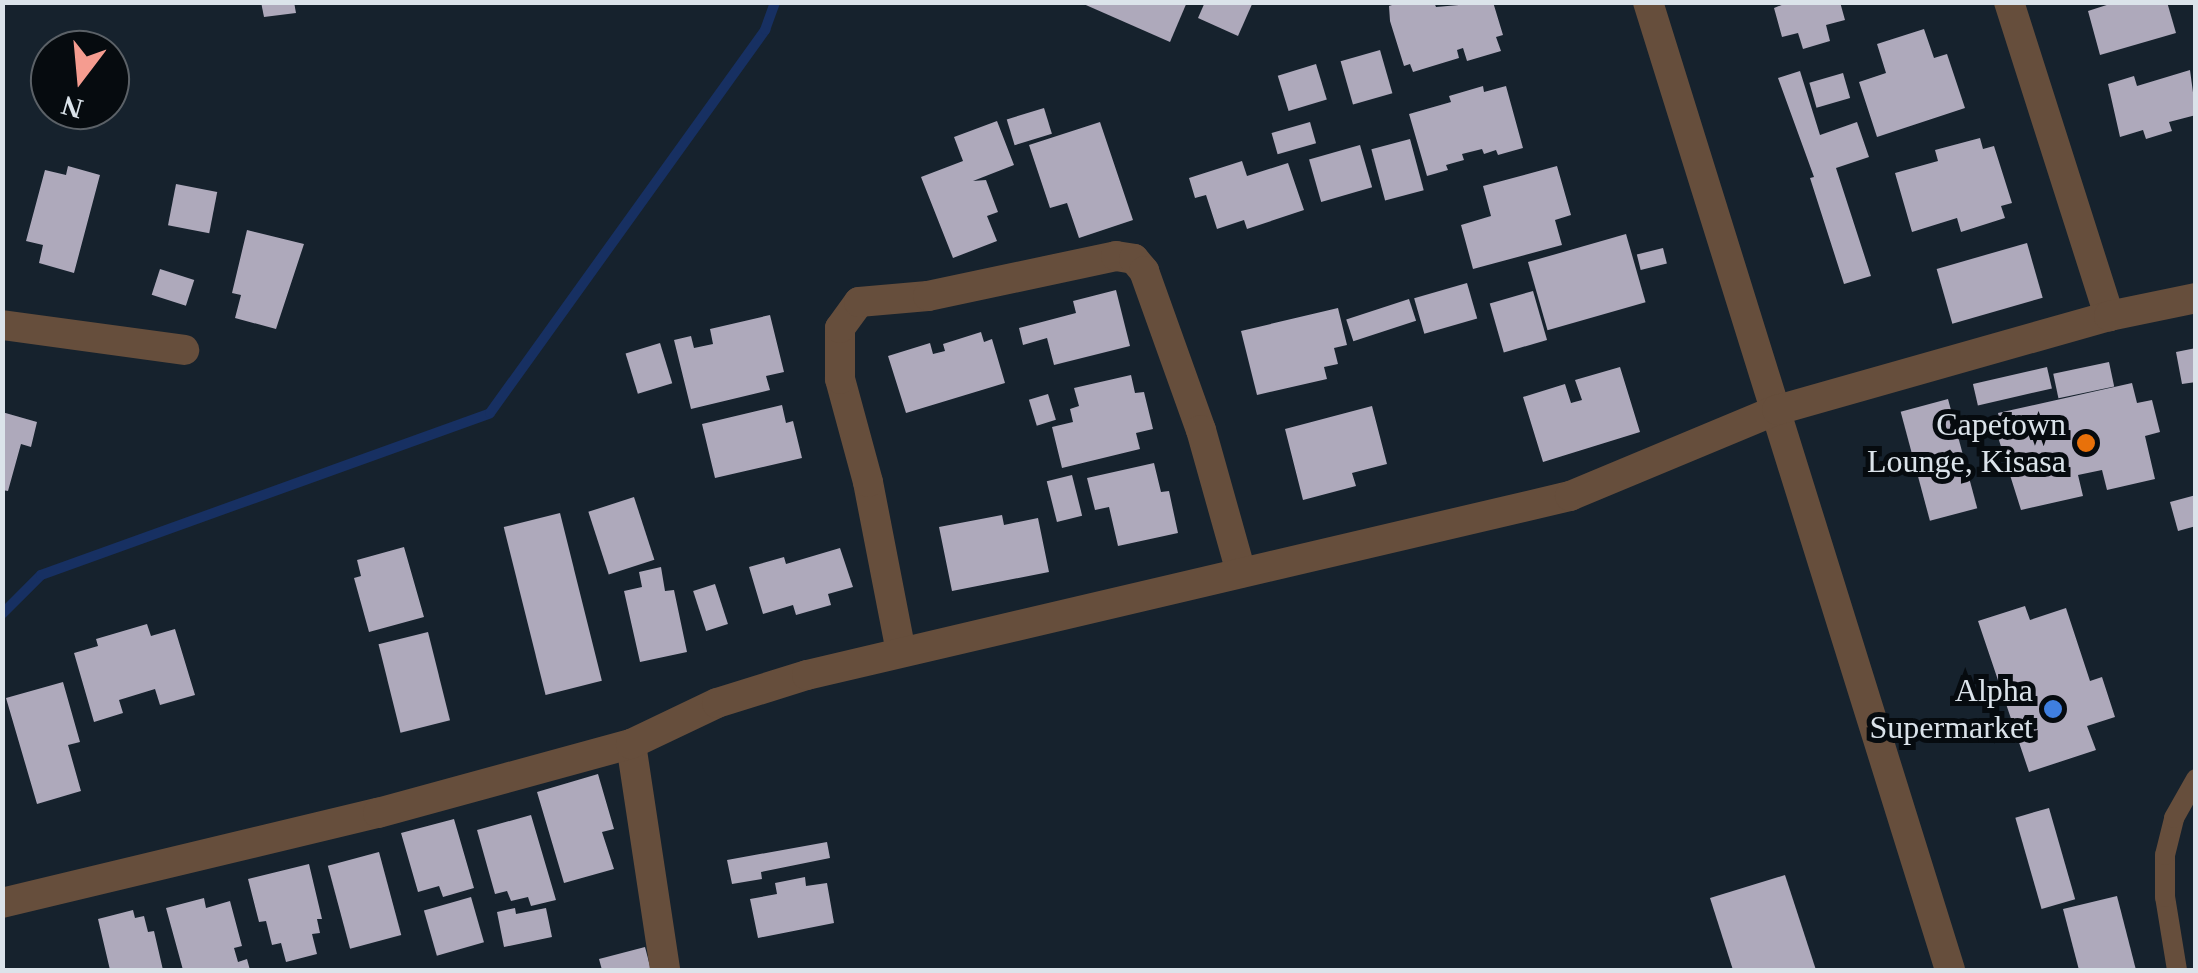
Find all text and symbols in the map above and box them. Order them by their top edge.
north arrow [30,30,130,130]
text: N [58,90,86,125]
place label: Capetown Lounge, Kisasa [1867,406,2066,481]
marker: Capetown Lounge, Kisasa [2075,432,2097,454]
place label: Alpha Supermarket [1870,672,2033,747]
marker: Alpha Supermarket [2042,698,2064,720]

